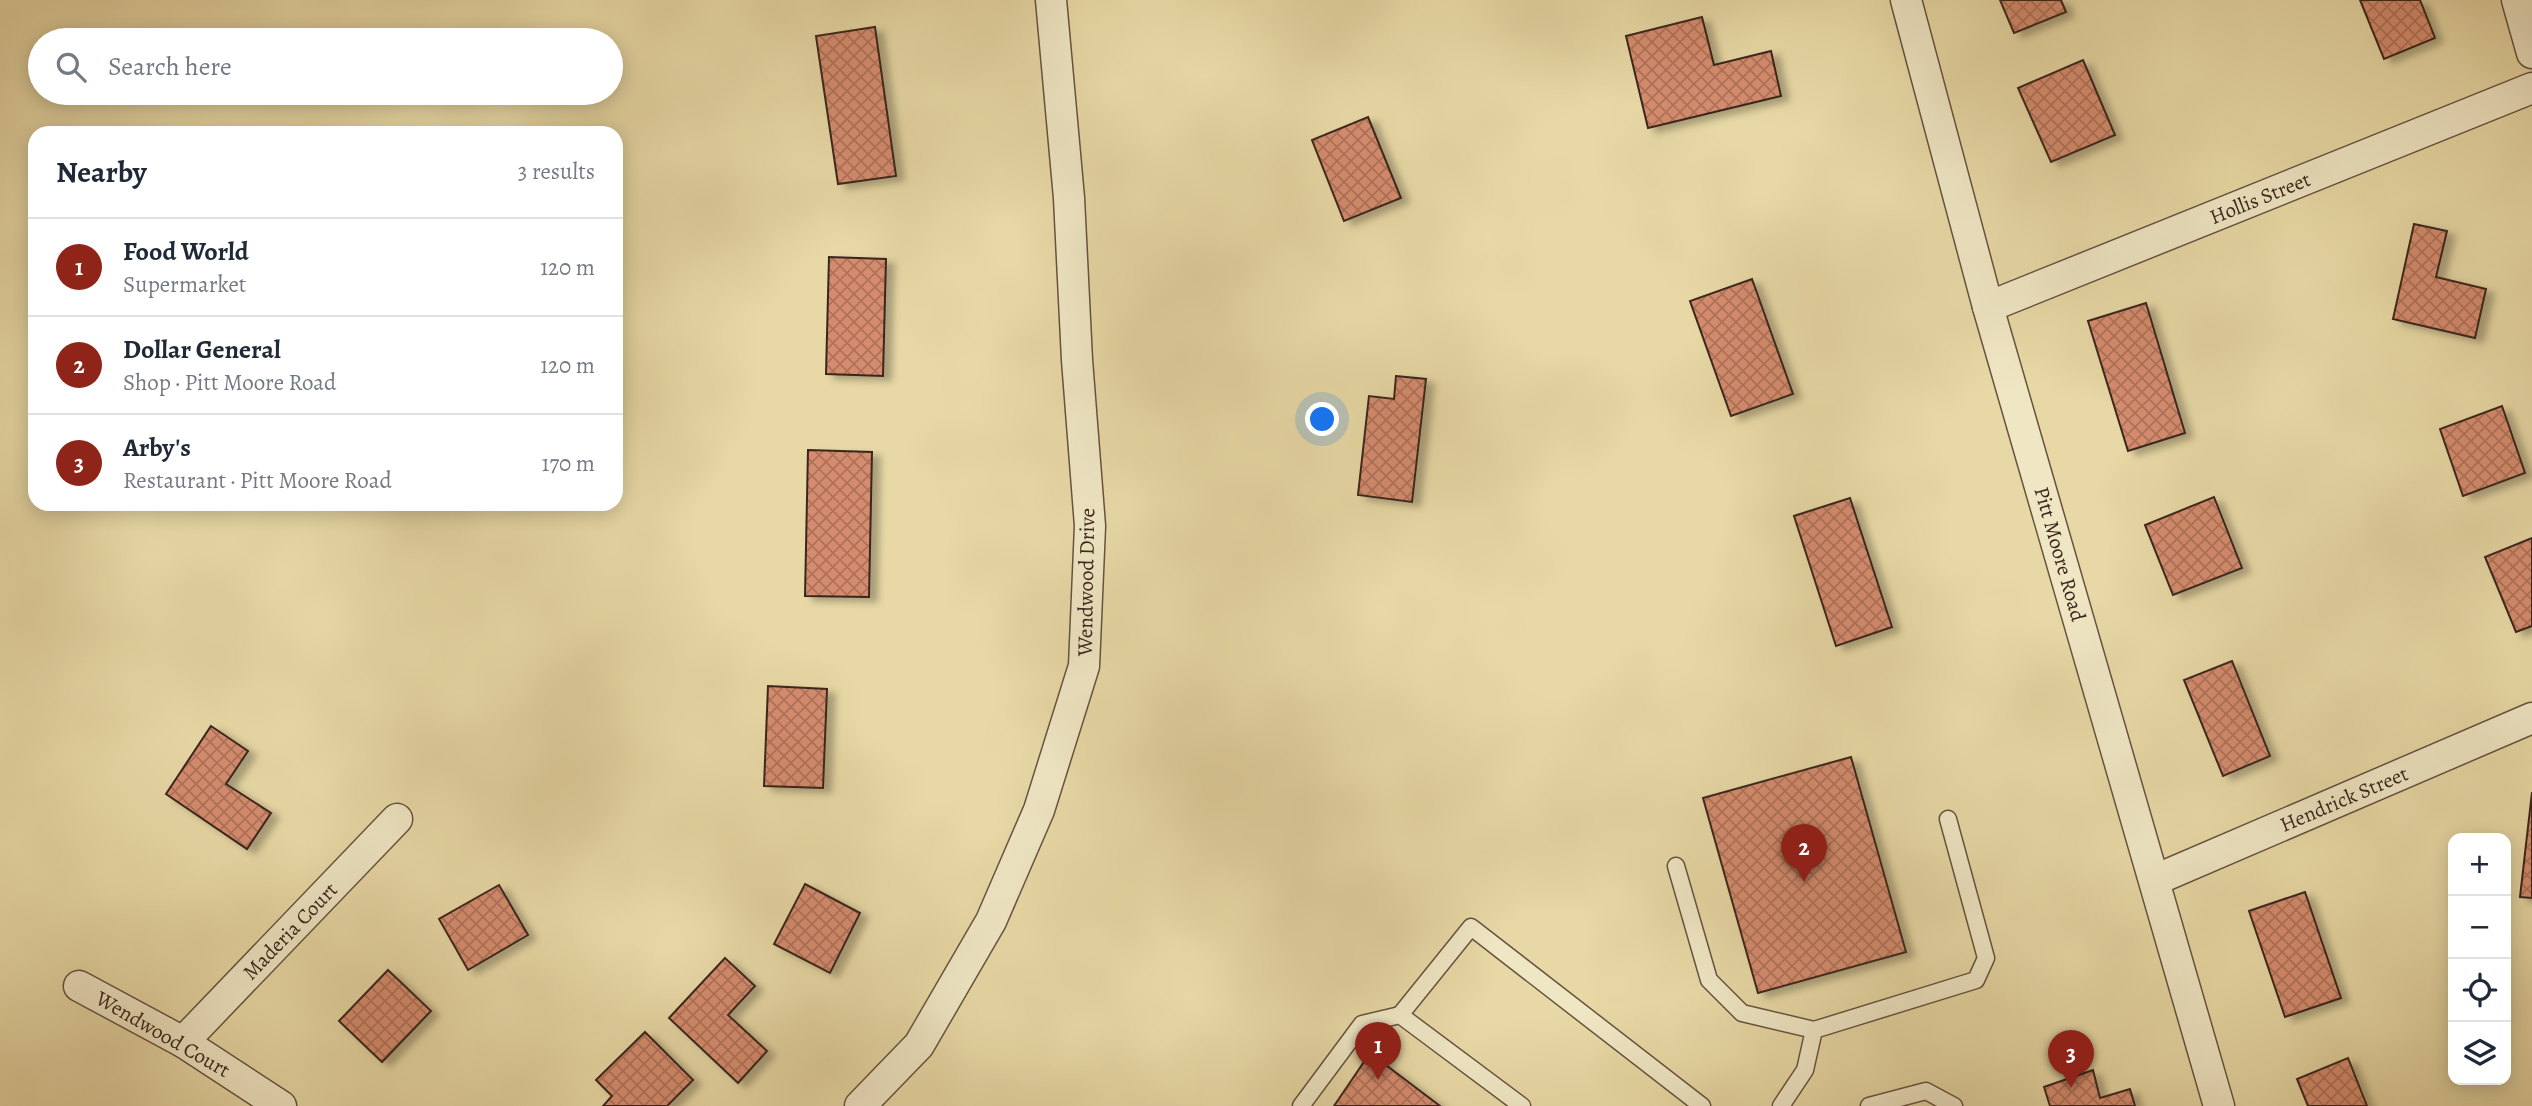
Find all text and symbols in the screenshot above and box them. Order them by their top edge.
search box [28,28,623,105]
icon: search [52,48,90,86]
text: Search here [108,49,232,84]
text: Nearby [56,152,147,192]
text: 3 results [518,156,595,187]
street label: Hollis Street [2205,165,2315,231]
text: Food World [123,234,249,269]
text: 1 [75,252,83,283]
text: 120 m [540,252,595,283]
text: Supermarket [123,269,246,300]
text: Dollar General [123,332,281,367]
text: 2 [73,350,85,381]
text: 120 m [540,350,595,381]
text: Shop · Pitt Moore Road [123,367,336,398]
your location [1305,402,1339,436]
text: Arby's [123,430,191,465]
text: 3 [74,448,84,479]
text: 170 m [542,448,595,479]
text: Restaurant · Pitt Moore Road [123,465,392,496]
street label: Pitt Moore Road [2027,483,2093,625]
street label: Wendwood Drive [1071,508,1101,657]
street label: Hendrick Street [2276,759,2412,839]
pin: 2 [1781,824,1827,882]
map controls [2448,833,2511,1085]
button: + [2448,833,2511,896]
street label: Maderia Court [236,876,344,986]
button: − [2448,896,2511,959]
button: locate [2448,959,2511,1022]
street label: Wendwood Court [90,984,235,1084]
pin: 1 [1355,1022,1401,1080]
button: layers [2448,1022,2511,1085]
pin: 3 [2048,1030,2094,1088]

